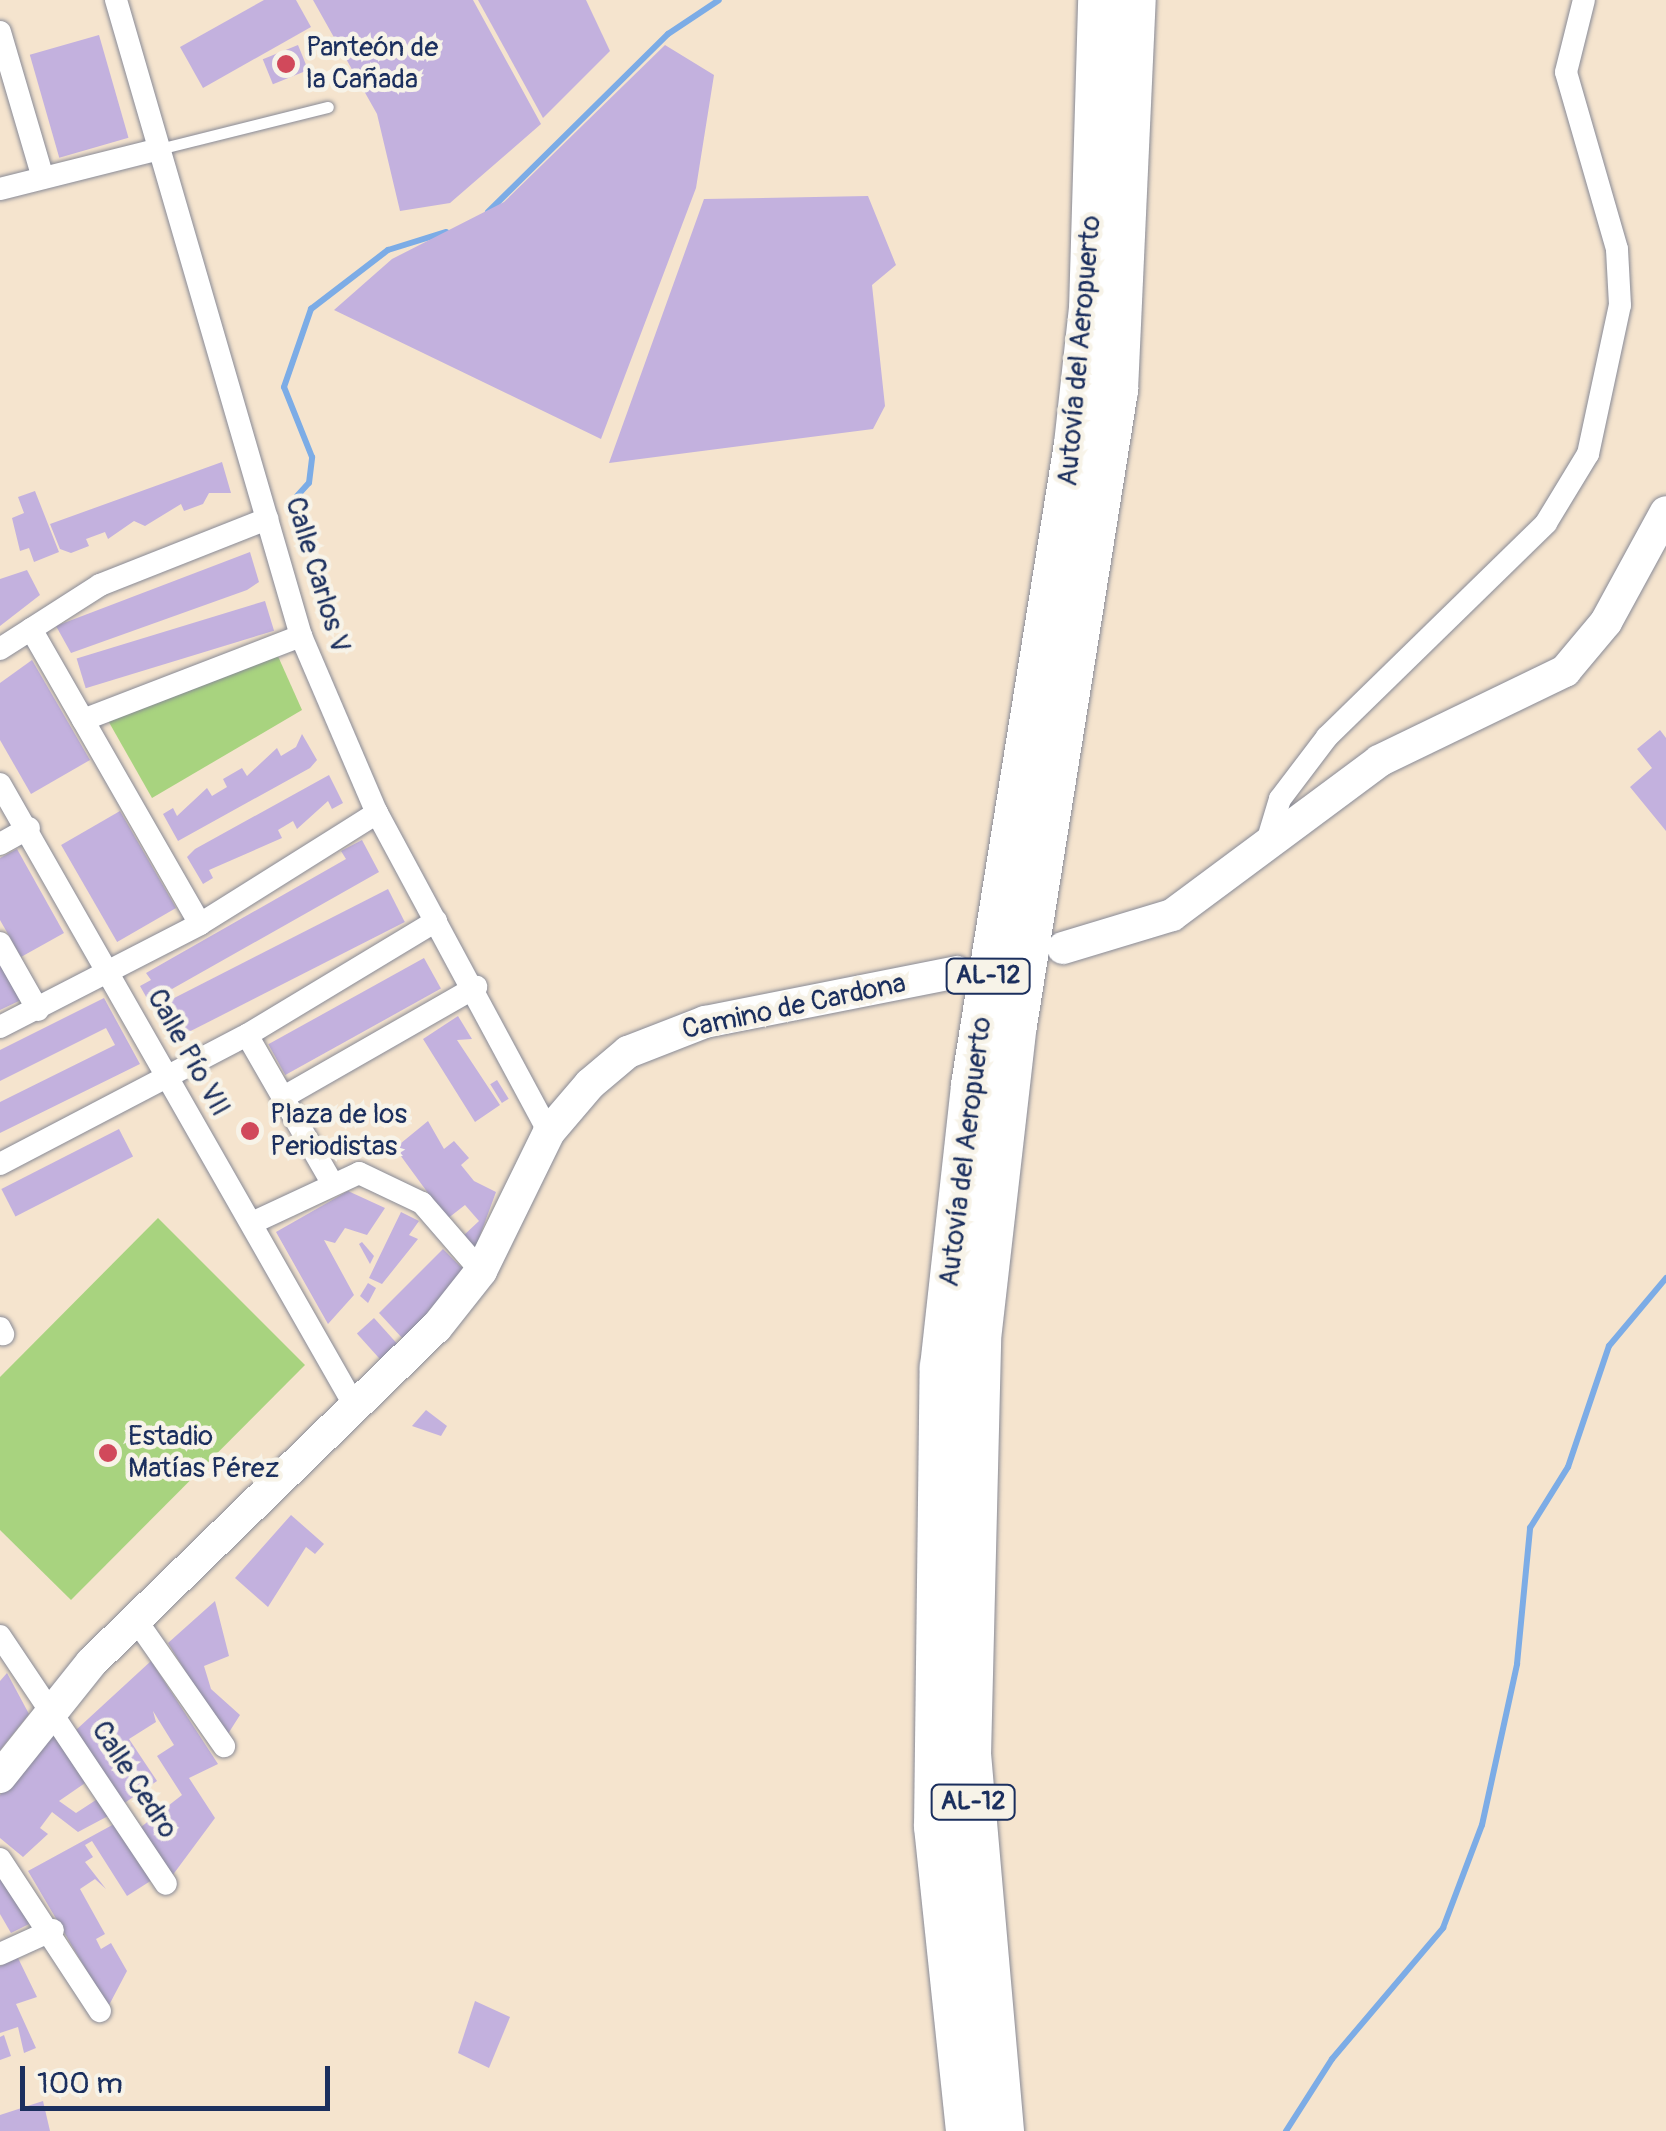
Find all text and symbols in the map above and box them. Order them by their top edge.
place label: Panteón de la Cañada [306,31,438,97]
marker: Panteón de la Cañada [275,53,297,75]
street label: Autovía del Aeropuerto [1051,214,1109,488]
street label: Calle Carlos V [277,493,357,657]
road number: AL-12 [946,956,1030,996]
street label: Camino de Cardona [679,967,909,1047]
street label: Calle Pío VII [139,983,237,1123]
street label: Autovía del Aeropuerto [933,1015,999,1289]
place label: Plaza de los Periodistas [270,1098,407,1164]
marker: Plaza de los Periodistas [239,1120,261,1142]
place label: Estadio Matías Pérez [128,1420,279,1486]
marker: Estadio Matías Pérez [97,1442,119,1464]
street label: Calle Cedro [84,1715,184,1845]
road number: AL-12 [930,1782,1016,1822]
scale bar [25,2046,335,2108]
text: 100 m [37,2065,123,2102]

